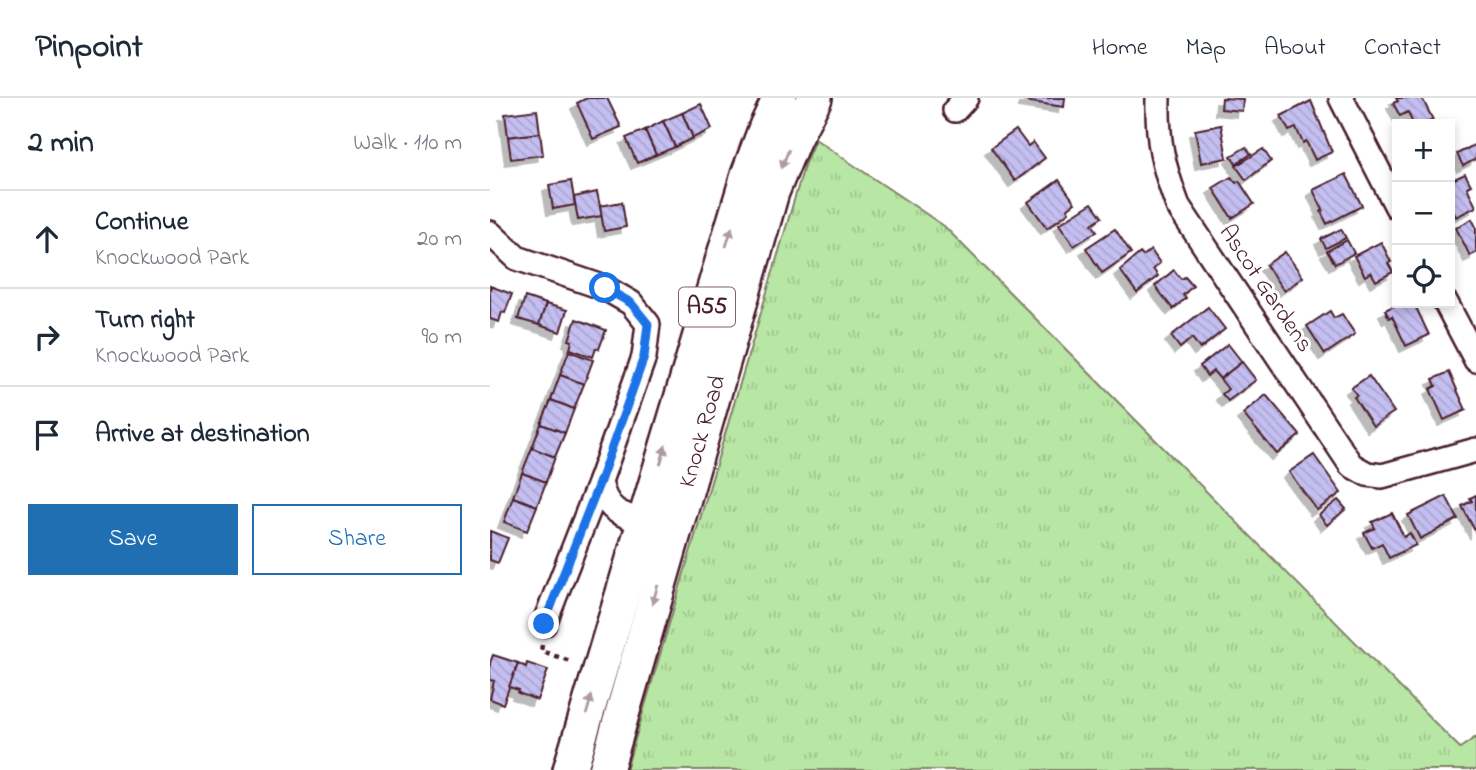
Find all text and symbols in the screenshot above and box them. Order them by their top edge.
text: Pinpoint [35,24,143,72]
text: Home [1092,31,1148,66]
text: Map [1186,31,1226,66]
text: About [1264,31,1326,66]
text: Contact [1364,31,1441,66]
map controls [1392,119,1455,308]
button: + [1392,119,1455,182]
text: 2 min [28,122,94,166]
text: Walk · 110 m [353,127,462,160]
one-way arrow [779,149,790,170]
button: − [1392,182,1455,245]
text: Continue [95,204,188,242]
street label: Ascot Gardens [1209,218,1321,360]
icon: ahead [28,220,66,258]
text: 20 m [417,223,462,256]
one-way arrow [724,227,735,248]
text: Knockwood Park [95,242,249,275]
button: locate [1392,245,1455,308]
route start [589,272,620,303]
road number: A55 [679,288,735,327]
text: Turn right [95,302,195,340]
icon: right [28,318,66,356]
text: 90 m [422,321,462,354]
text: Knockwood Park [95,340,249,373]
street label: Knock Road [670,371,736,492]
icon: arrive [28,416,66,454]
text: Arrive at destination [95,416,310,454]
one-way arrow [659,444,669,465]
button: Save [28,504,238,575]
button: Share [252,504,462,575]
one-way arrow [650,585,660,606]
route end [528,608,559,639]
one-way arrow [585,694,595,715]

